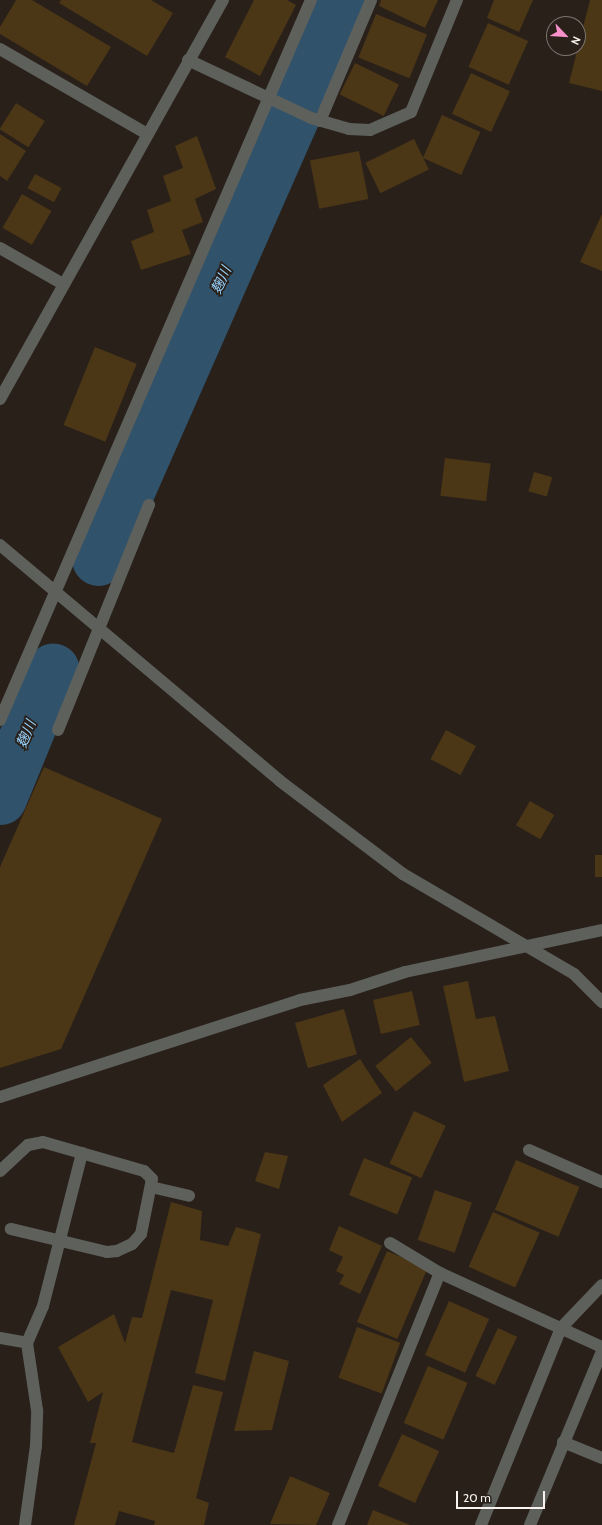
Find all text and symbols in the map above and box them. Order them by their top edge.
north arrow [546,16,586,56]
text: N [568,34,584,47]
water label: 麹川 [208,264,234,296]
water label: 麹川 [13,718,39,750]
scale bar [458,1483,547,1509]
text: 20 m [463,1490,491,1505]

